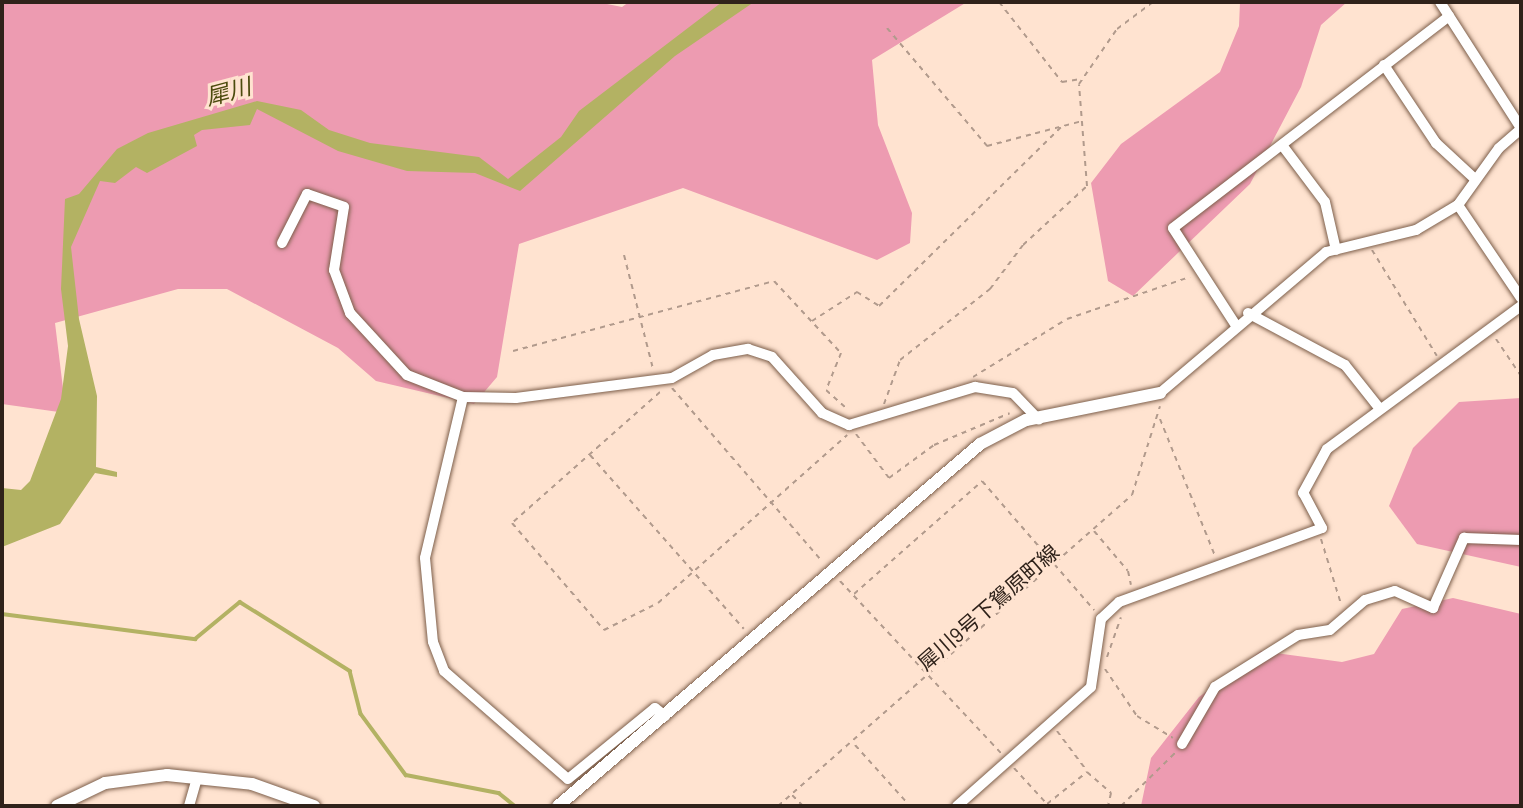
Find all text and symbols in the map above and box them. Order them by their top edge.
water label: 犀川 [202,72,254,110]
street label: 犀川9号下鴛原町線 [912,539,1064,675]

